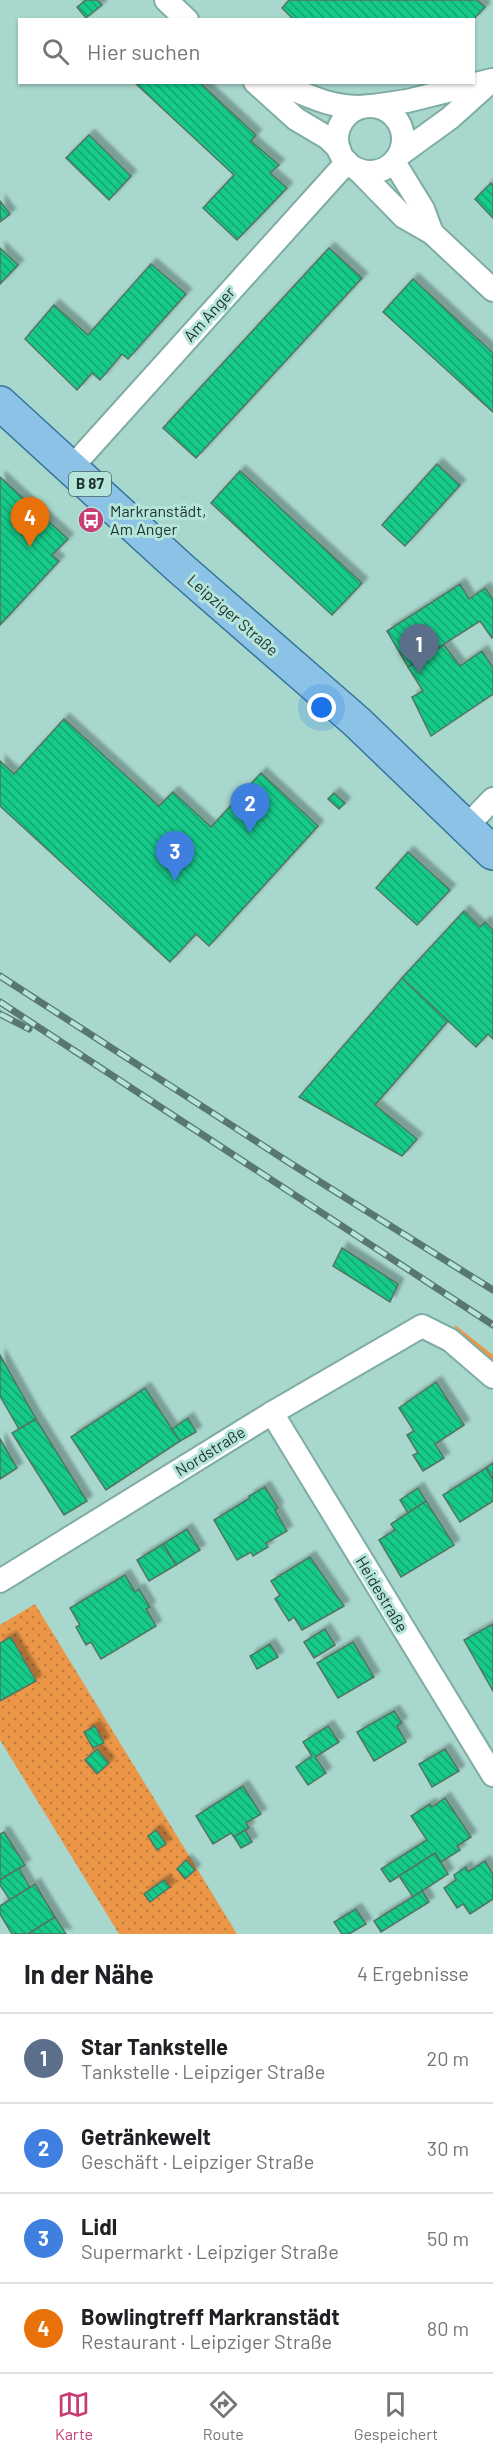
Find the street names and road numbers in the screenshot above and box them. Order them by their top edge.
street label: Am Anger [179,282,238,345]
road number: B 87 [69,472,111,496]
street label: Leipziger Straße [184,570,283,659]
street label: Nordstraße [171,1422,248,1480]
street label: Heidestraße [352,1552,412,1635]

